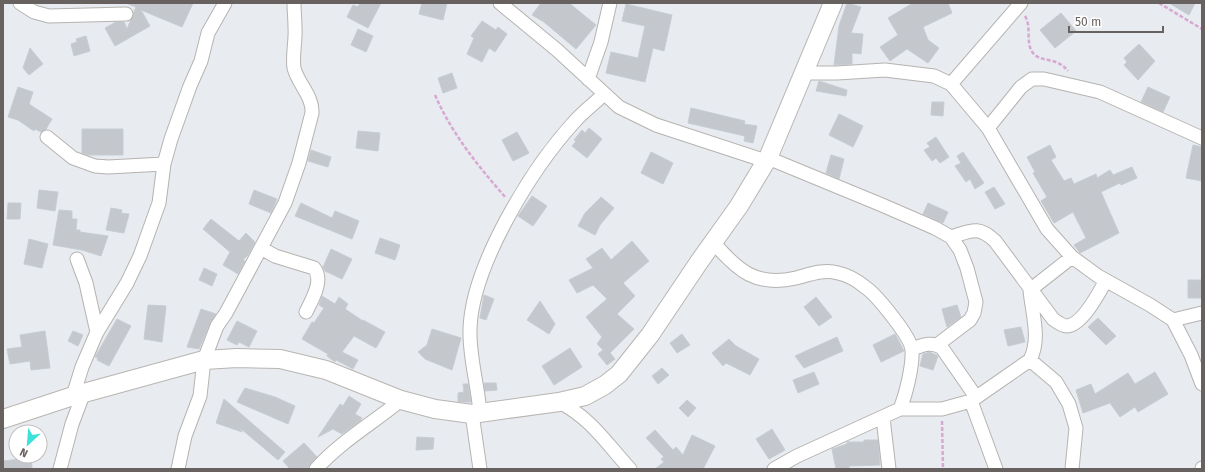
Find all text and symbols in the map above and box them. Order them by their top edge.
scale bar [1069,8,1163,34]
text: 50 m [1075,15,1101,29]
north arrow [8,424,48,464]
text: N [18,445,30,460]

